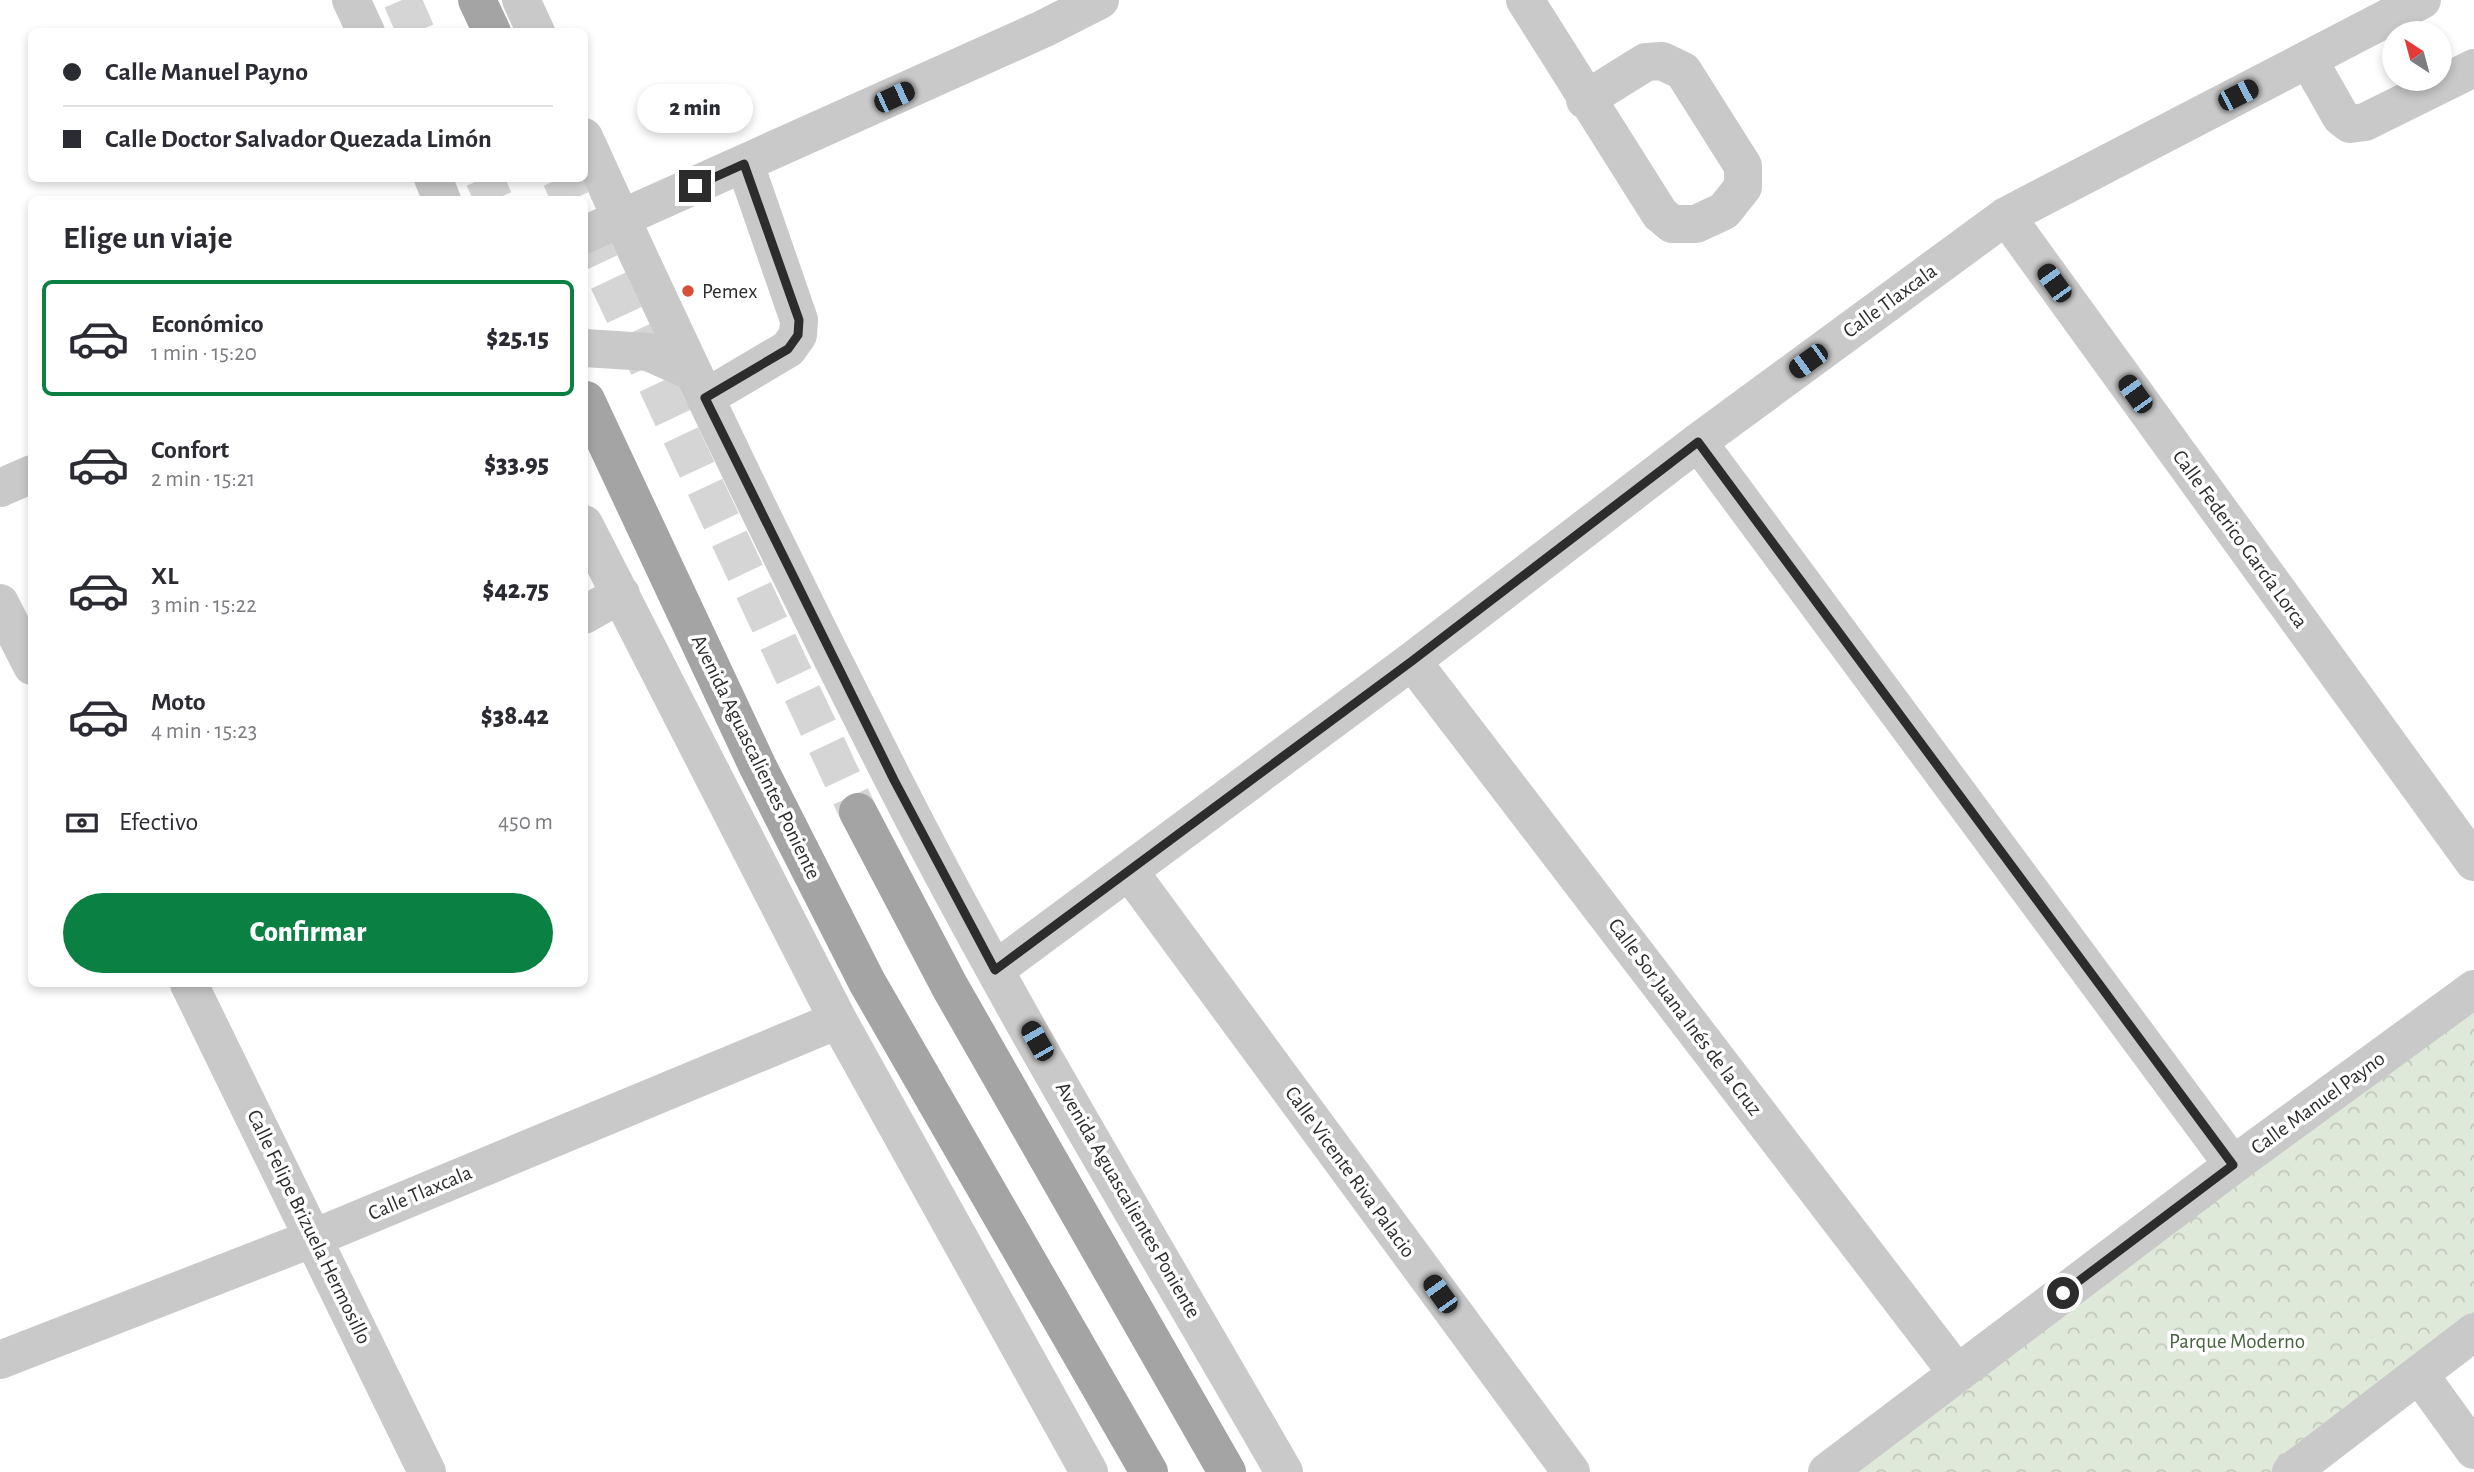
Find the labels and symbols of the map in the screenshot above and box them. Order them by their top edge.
north arrow [2382,21,2452,91]
car [2215,76,2262,114]
car [871,79,918,115]
callout: 2 min [637,85,753,134]
route end [679,170,711,202]
street label: Calle Tlaxcala [1839,260,1941,342]
car [2034,260,2075,306]
place label: Pemex [702,281,757,302]
marker: Pemex [680,283,696,299]
car [1785,340,1832,382]
car [2115,371,2156,417]
street label: Calle Federico García Lorca [2169,446,2312,632]
street label: Avenida Aguascalientes Poniente [688,632,824,882]
street label: Calle Sor Juana Inés de la Cruz [1604,915,1766,1119]
car [1018,1018,1057,1064]
street label: Calle Manuel Payno [2247,1048,2389,1158]
street label: Avenida Aguascalientes Poniente [1052,1078,1204,1322]
street label: Calle Vicente Riva Palacio [1281,1082,1419,1262]
street label: Calle Felipe Brizuela Hermosillo [243,1107,375,1347]
street label: Calle Tlaxcala [365,1162,475,1224]
car [1420,1271,1461,1317]
route start [2047,1277,2079,1309]
park label: Parque Moderno [2169,1331,2305,1352]

